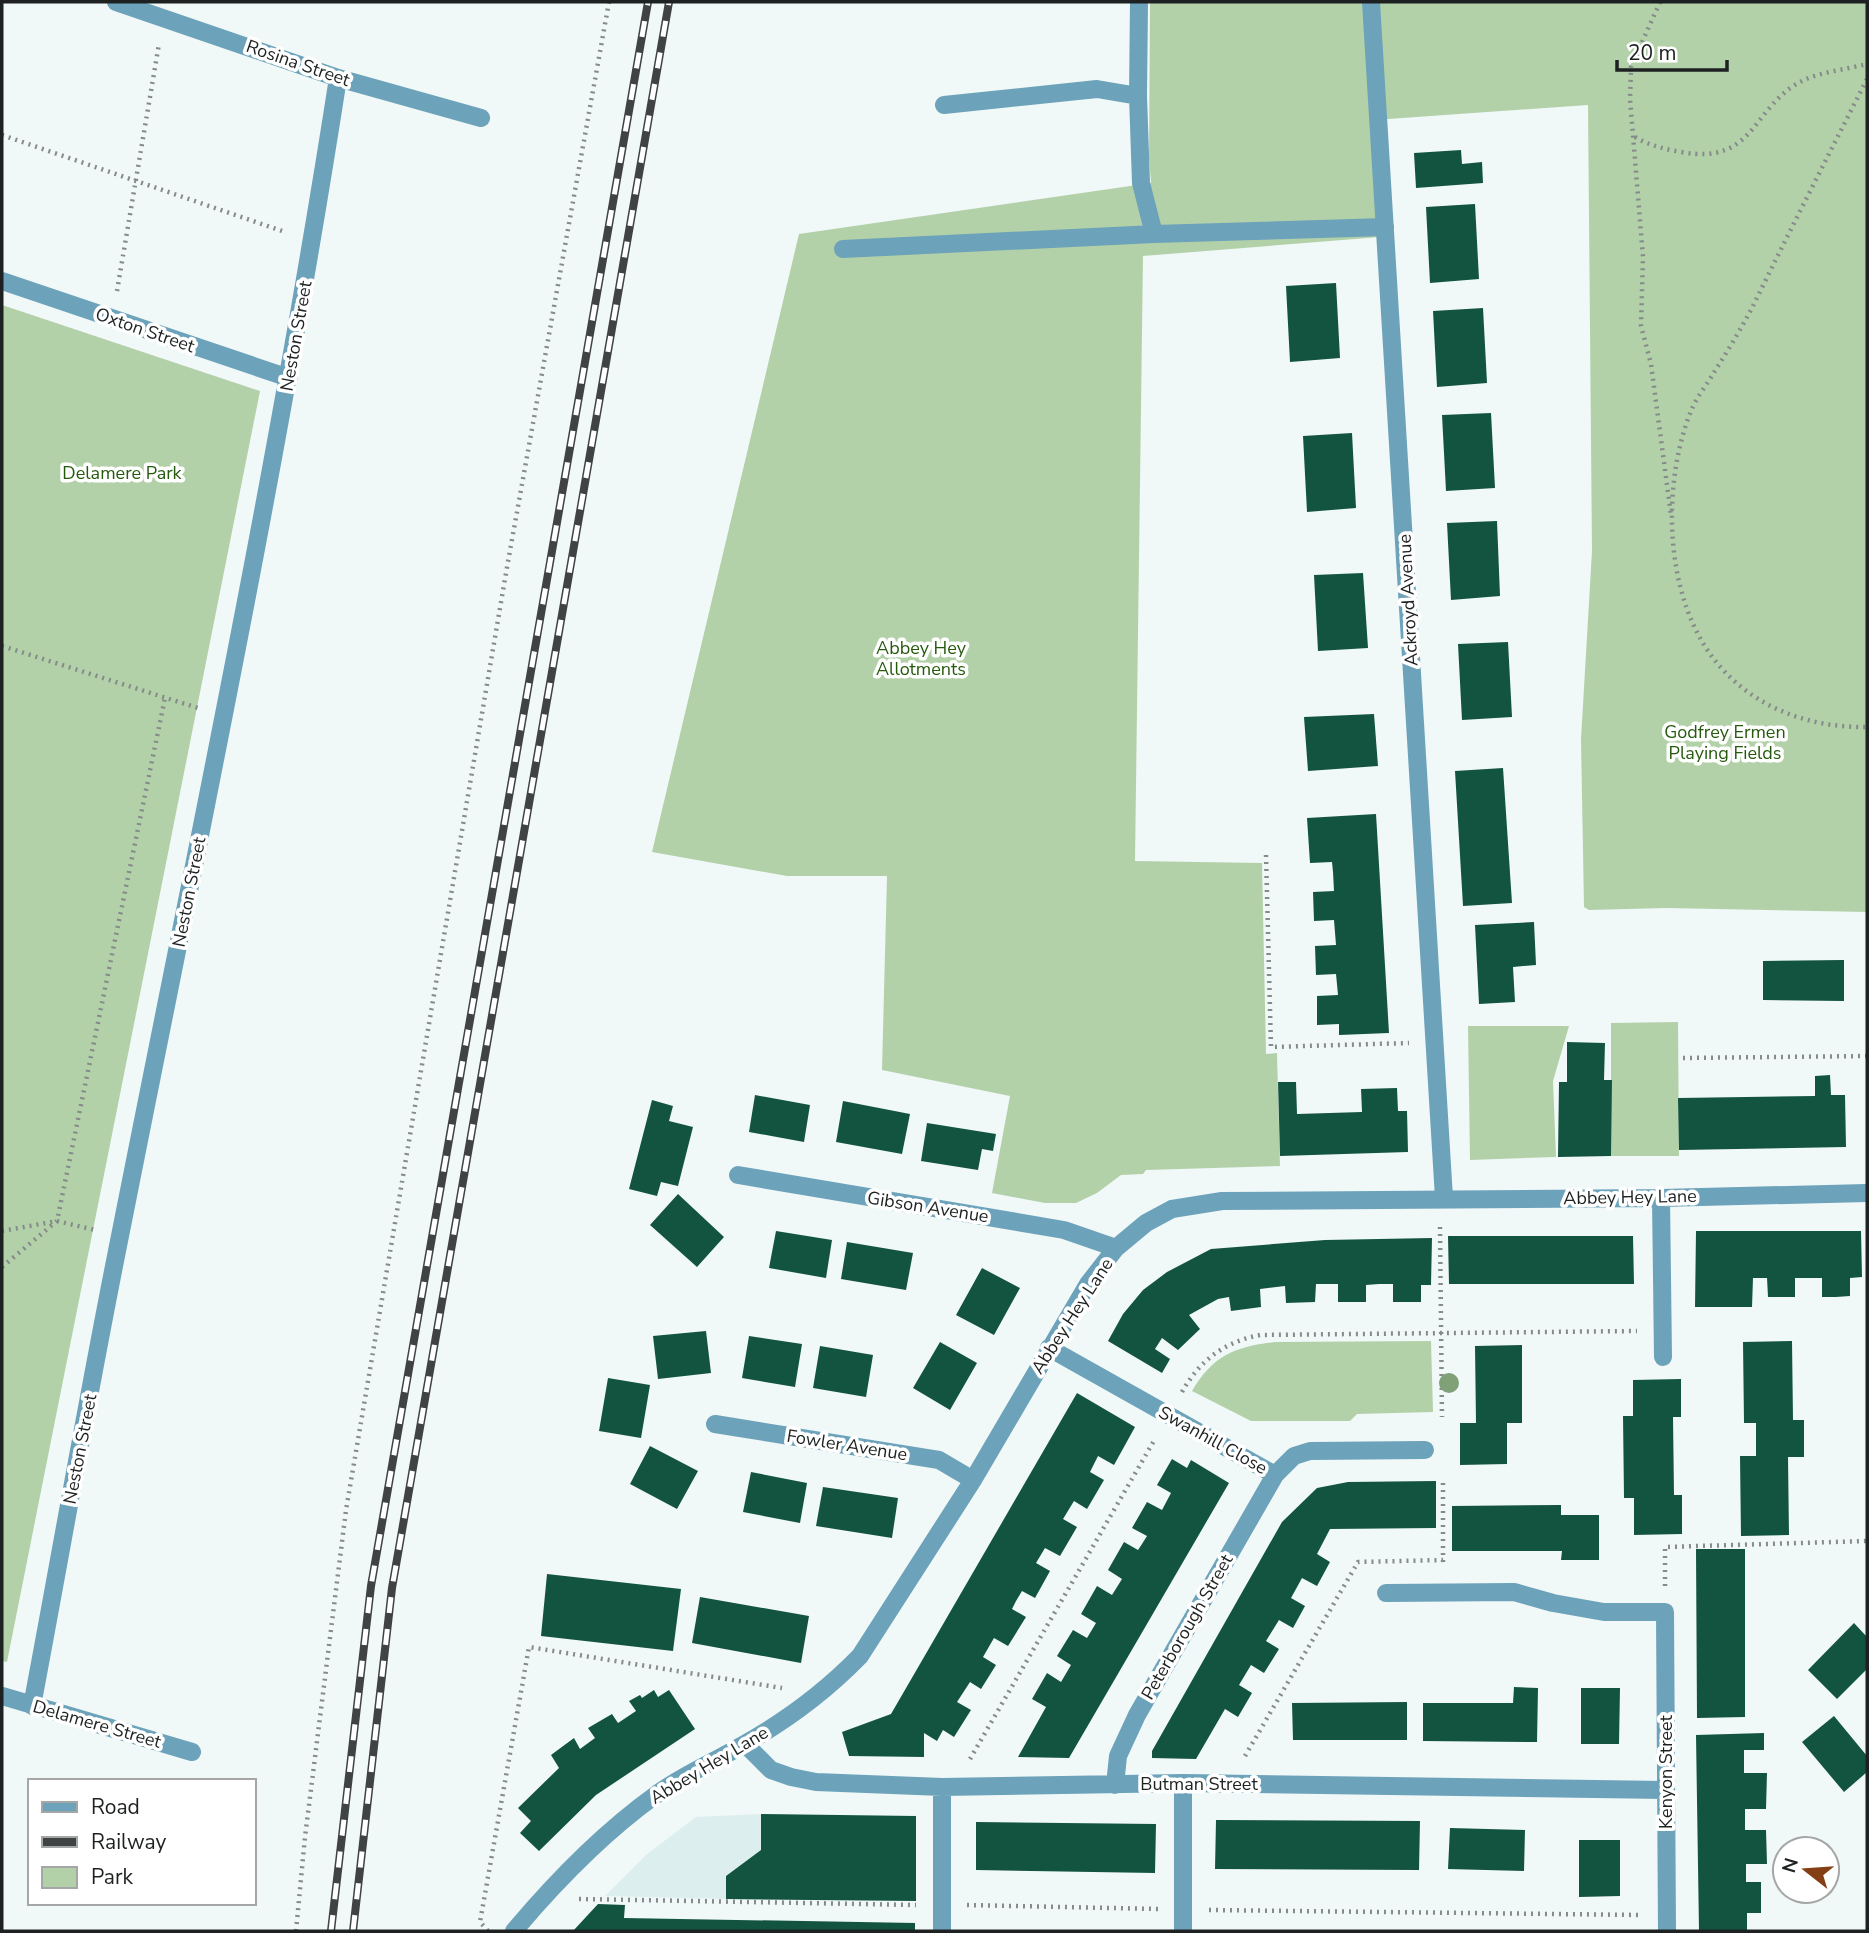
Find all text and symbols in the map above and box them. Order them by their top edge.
scale bar [1617,28,1727,72]
street label: Rosina Street [243,34,354,92]
text: 20 m [1628,39,1677,67]
street label: Neston Street [274,278,318,393]
street label: Oxton Street [92,302,198,358]
park label: Delamere Park [62,461,183,485]
street label: Ackroyd Avenue [1393,533,1423,667]
park label: Abbey Hey Allotments [876,636,967,681]
park label: Godfrey Ermen Playing Fields [1664,720,1786,765]
street label: Neston Street [167,834,212,949]
street label: Abbey Hey Lane [1563,1184,1697,1210]
street label: Gibson Avenue [866,1186,990,1228]
street label: Abbey Hey Lane [1026,1253,1118,1379]
street label: Neston Street [58,1391,103,1506]
street label: Swanhill Close [1154,1400,1272,1480]
street label: Fowler Avenue [785,1424,909,1466]
street label: Peterborough Street [1136,1549,1239,1704]
street label: Delamere Street [30,1694,165,1754]
street label: Kenyon Street [1654,1714,1678,1829]
street label: Abbey Hey Lane [646,1720,772,1810]
street label: Butman Street [1140,1772,1258,1796]
legend [28,1779,256,1905]
text: Road [91,1793,140,1821]
text: Railway [91,1828,166,1856]
north arrow [1771,1835,1841,1905]
text: N [1776,1855,1805,1876]
text: Park [91,1863,133,1891]

